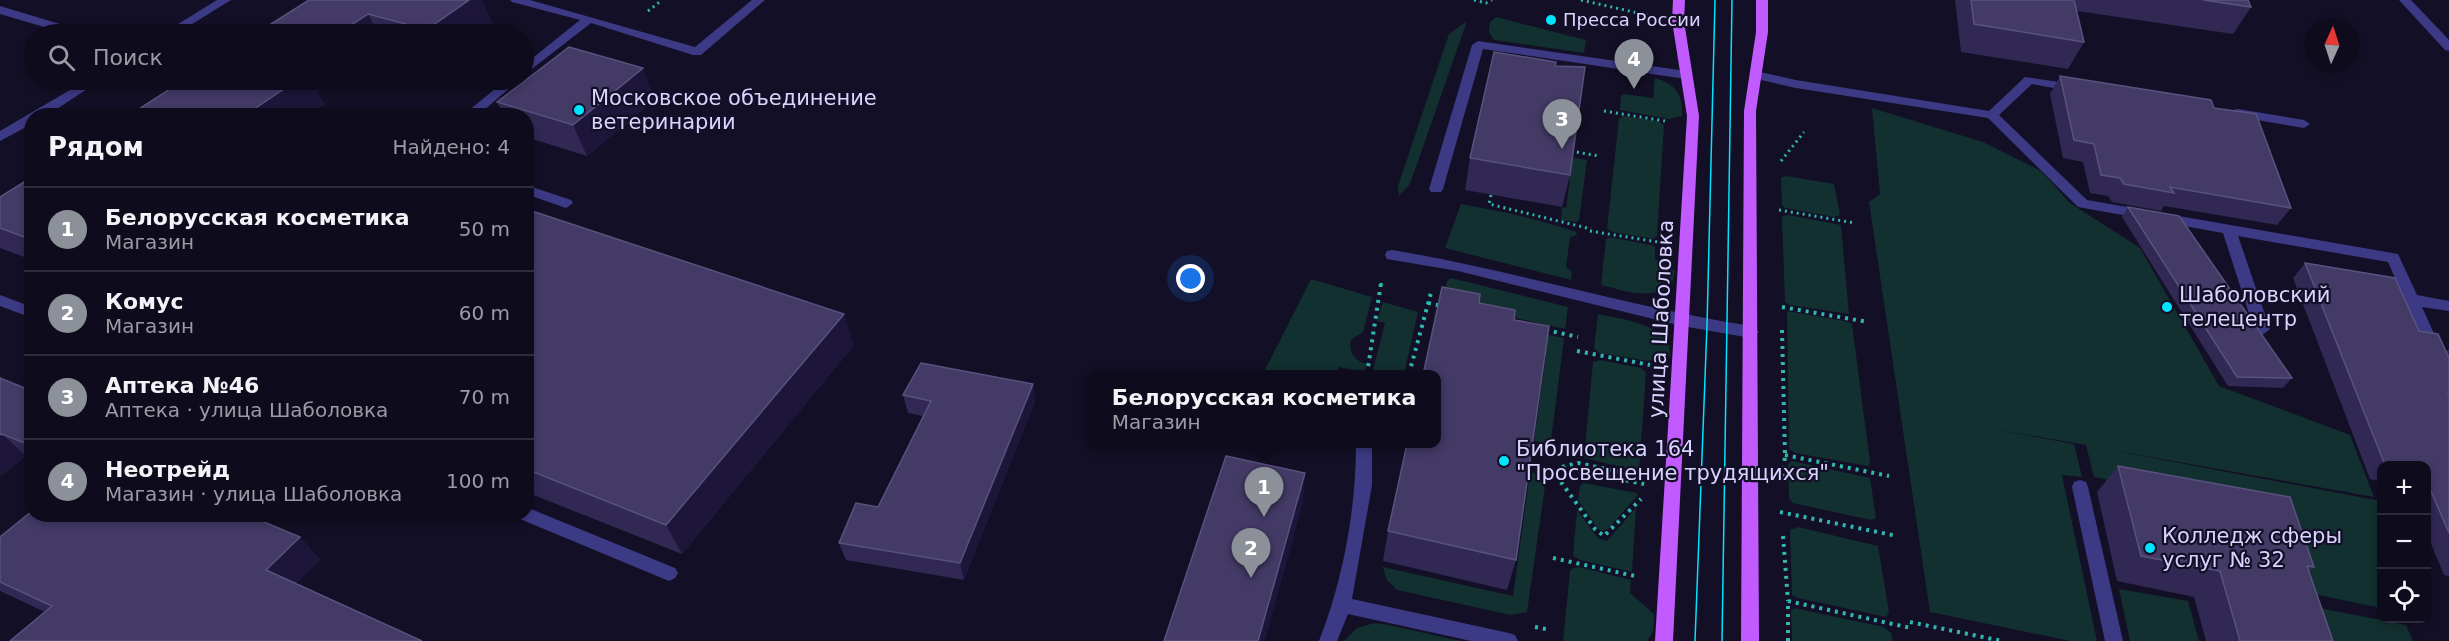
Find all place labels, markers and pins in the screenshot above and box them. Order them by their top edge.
place label: Пресса России [1563,9,1701,30]
marker: Пресса России [1544,13,1558,27]
pin: 4 [1614,40,1654,89]
place label: Московское объединение ветеринарии [591,86,877,134]
pin: 3 [1542,100,1582,149]
marker: Московское объединение ветеринарии [572,103,586,117]
place label: Шаболовский телецентр [2179,283,2330,331]
marker: Шаболовский телецентр [2160,300,2174,314]
place label: Библиотека 164 "Просвещение трудящихся" [1516,437,1829,485]
marker: Библиотека 164 "Просвещение трудящихся" [1497,454,1511,468]
pin: 1 [1244,468,1284,517]
place label: Колледж сферы услуг № 32 [2162,524,2342,572]
pin: 2 [1232,528,1270,578]
marker: Колледж сферы услуг № 32 [2143,541,2157,555]

